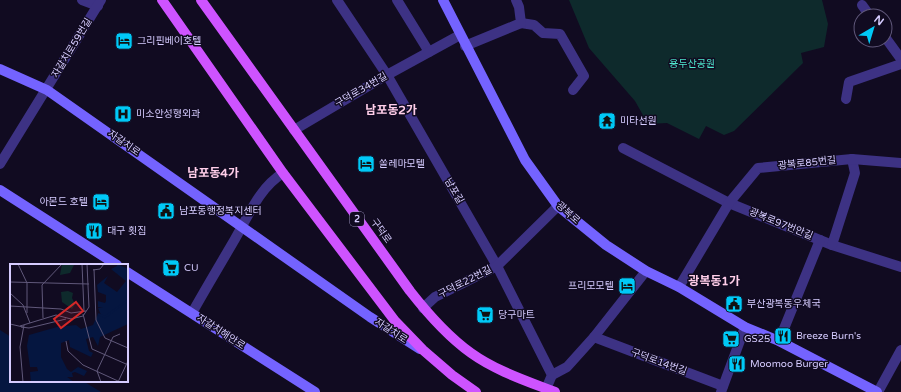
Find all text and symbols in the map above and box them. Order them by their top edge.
north arrow [853,8,893,48]
text: N [871,13,886,28]
street label: 자갈치로59번길 [49,16,95,80]
hotel icon: 그리핀베이호텔 [114,31,134,51]
place label: 그리핀베이호텔 [137,35,201,47]
park label: 용두산공원 [669,58,715,70]
street label: 구덕로34번길 [333,70,389,110]
district label: 남포동2가 [365,103,417,117]
hospital icon: 미소안성형외과 [113,104,133,124]
place label: 미소안성형외과 [136,108,200,120]
temple icon: 미타선원 [597,111,617,131]
place label: 미타선원 [620,115,657,127]
street label: 자갈치로 [105,128,143,158]
hotel icon: 쏠레마모텔 [356,154,376,174]
street label: 광복로85번길 [777,154,837,172]
place label: 쏠레마모텔 [379,158,425,170]
district label: 남포동4가 [187,166,239,180]
street label: 남포길 [442,176,466,206]
hotel icon: 아몬드 호텔 [91,192,111,212]
place label: 아몬드 호텔 [39,196,88,208]
street label: 광복로 [554,199,582,227]
public building icon: 남포동행정복지센터 [156,201,176,221]
place label: 남포동행정복지센터 [179,205,262,217]
street label: 광복로97번안길 [747,206,815,242]
road number: 2 [350,212,364,226]
street label: 구덕로 [368,216,394,246]
restaurant icon: 대구 횟집 [84,221,104,241]
place label: 대구 횟집 [107,225,146,237]
supermarket icon: CU [161,258,181,278]
place label: CU [184,262,199,274]
street label: 구덕로22번길 [436,263,494,301]
inset map [10,264,128,382]
district label: 광복동1가 [688,274,740,288]
hotel icon: 프리모모텔 [617,276,637,296]
place label: 프리모모텔 [568,280,614,292]
public building icon: 부산광복동우체국 [724,294,744,314]
place label: 부산광복동우체국 [747,298,821,310]
supermarket icon: 당구마트 [475,305,495,325]
place label: 당구마트 [498,309,535,321]
street label: 자갈치해안로 [195,312,247,352]
street label: 자갈치로 [372,316,410,346]
restaurant icon: Breeze Burn's [773,326,793,346]
supermarket icon: GS25 [721,329,741,349]
place label: Breeze Burn's [796,330,861,342]
place label: GS25 [744,333,770,345]
street label: 구덕로14번길 [629,346,689,378]
restaurant icon: Moomoo Burger [727,354,747,374]
place label: Moomoo Burger [750,358,828,370]

